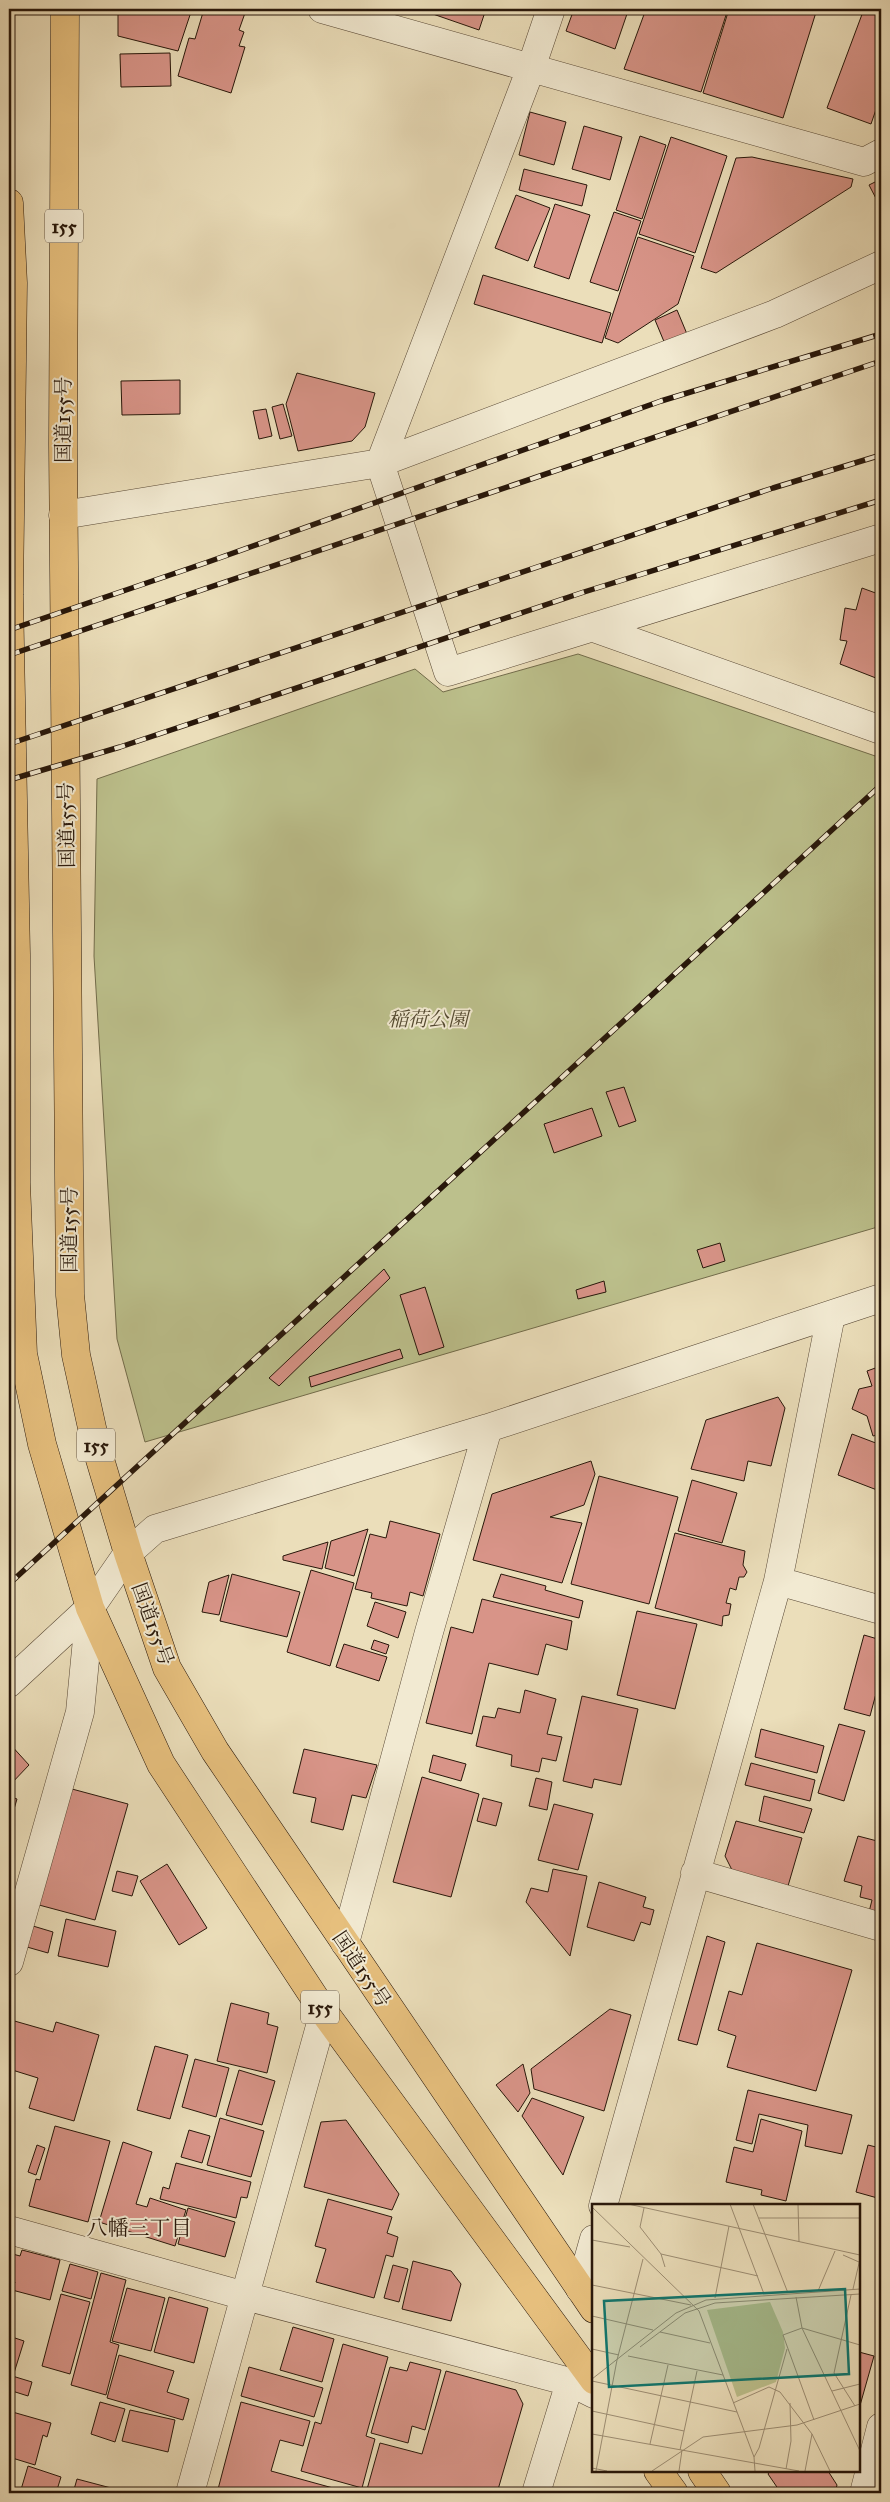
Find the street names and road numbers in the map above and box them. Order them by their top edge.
road number: 155 [45,210,83,242]
street label: 国道155号 [51,377,75,463]
street label: 国道155号 [53,782,79,868]
street label: 国道155号 [57,1187,81,1273]
road number: 155 [77,1428,115,1462]
street label: 国道155号 [127,1579,179,1669]
street label: 国道155号 [328,1926,396,2012]
road number: 155 [301,1990,339,2024]

